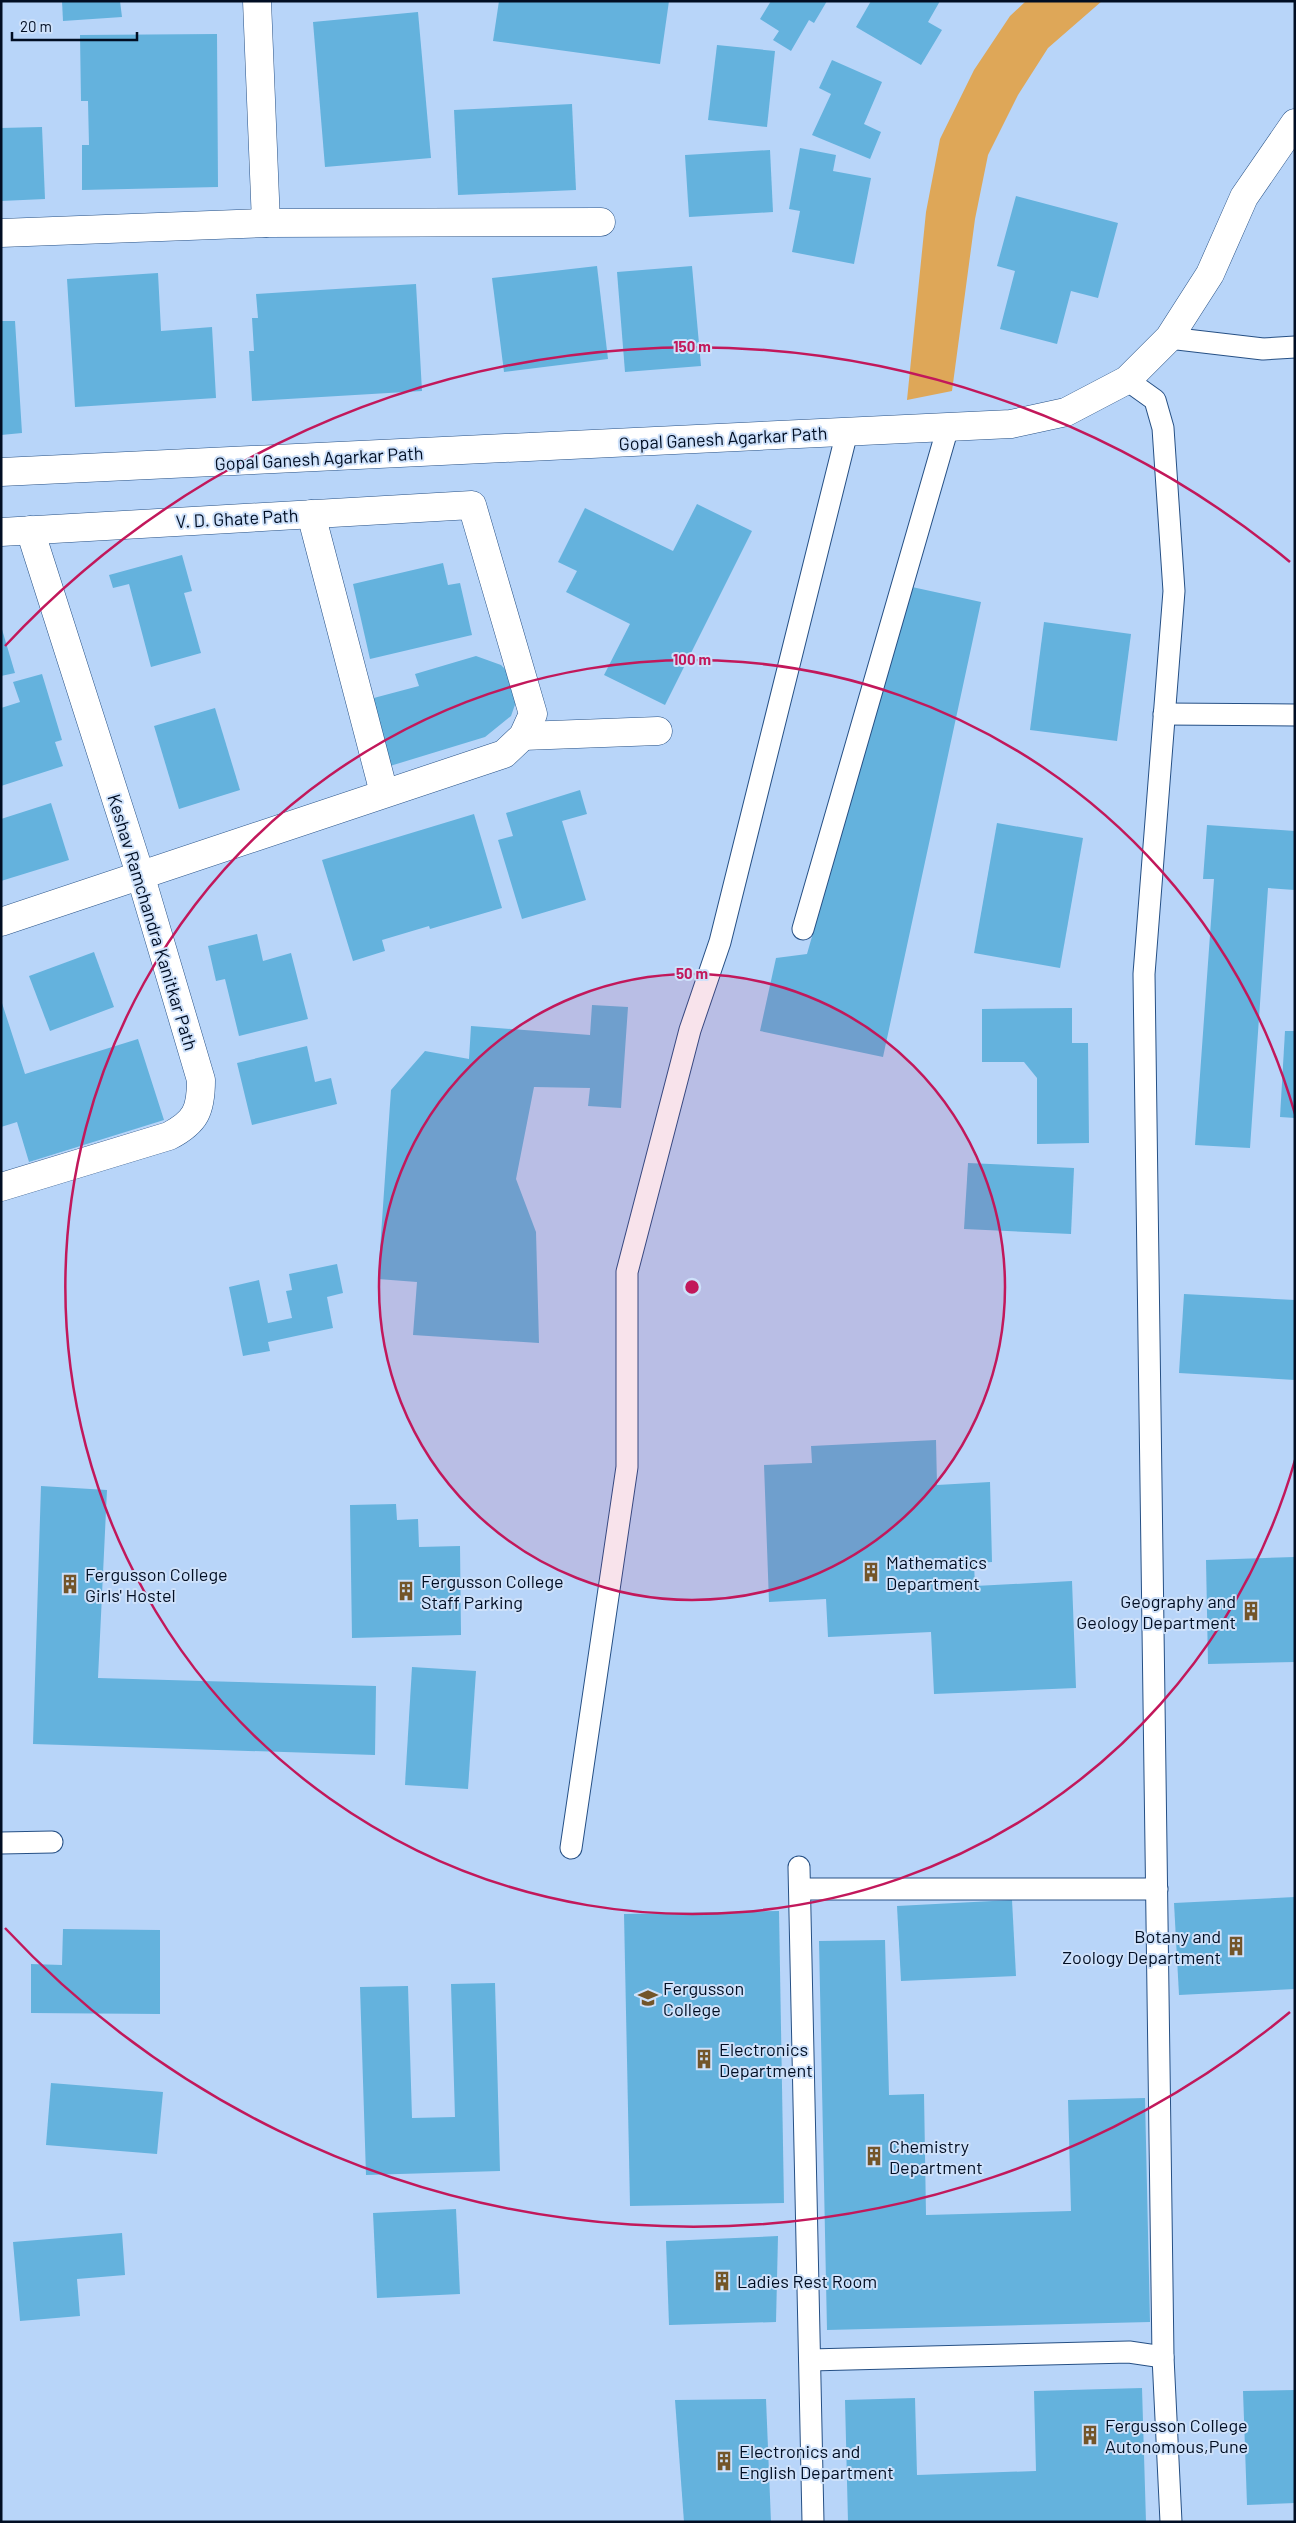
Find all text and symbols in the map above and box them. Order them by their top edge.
scale bar [12,10,138,42]
text: 20 m [20,17,52,35]
text: 150 m [673,337,711,355]
street label: Gopal Ganesh Agarkar Path [618,422,828,454]
street label: Gopal Ganesh Agarkar Path [214,442,424,474]
street label: V. D. Ghate Path [175,504,299,532]
text: 100 m [673,650,711,668]
street label: Keshav Ramchandra Kanitkar Path [103,791,203,1053]
text: 50 m [676,964,708,982]
centre of rings [683,1278,701,1296]
place label: Mathematics Department [886,1551,987,1594]
building icon: Mathematics Department [860,1561,882,1583]
place label: Fergusson College Girls' Hostel [85,1563,228,1606]
place label: Fergusson College Staff Parking [421,1570,564,1613]
building icon: Fergusson College Girls' Hostel [59,1573,81,1595]
building icon: Fergusson College Staff Parking [395,1580,417,1602]
place label: Geography and Geology Department [1076,1590,1236,1633]
building icon: Geography and Geology Department [1240,1600,1262,1622]
place label: Botany and Zoology Department [1062,1925,1221,1968]
building icon: Botany and Zoology Department [1225,1935,1247,1957]
place label: Fergusson College [663,1977,744,2020]
school or university icon: Fergusson College [637,1987,659,2009]
place label: Electronics Department [719,2038,813,2081]
building icon: Electronics Department [693,2048,715,2070]
place label: Chemistry Department [889,2135,983,2178]
building icon: Chemistry Department [863,2145,885,2167]
building icon: Ladies Rest Room [711,2270,733,2292]
place label: Ladies Rest Room [737,2270,877,2292]
place label: Fergusson College Autonomous,Pune [1105,2414,1248,2457]
building icon: Fergusson College Autonomous,Pune [1079,2424,1101,2446]
place label: Electronics and English Department [739,2440,894,2483]
building icon: Electronics and English Department [713,2450,735,2472]

